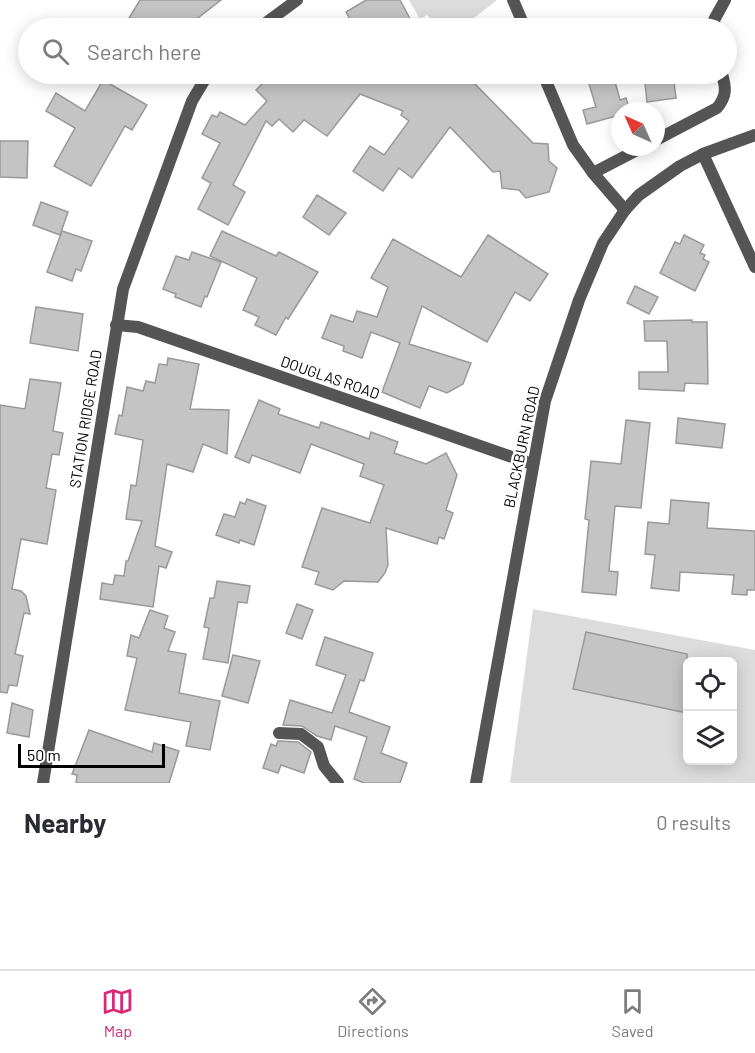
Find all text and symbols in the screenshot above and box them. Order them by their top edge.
search box [18,18,737,84]
icon: search [39,35,72,68]
text: Search here [87,38,201,64]
north arrow [611,102,665,156]
street label: STATION RIDGE ROAD [65,348,105,489]
street label: DOUGLAS ROAD [278,352,382,402]
street label: BLACKBURN ROAD [499,384,543,509]
map controls [683,657,737,765]
button: locate [683,657,737,711]
button: layers [683,711,737,765]
scale bar [18,741,165,768]
text: 50 m [27,745,61,764]
text: Nearby [24,807,106,838]
text: 0 results [656,810,731,834]
tab: Map [101,985,134,1040]
tab: Directions [337,985,409,1040]
tab: Saved [612,985,654,1040]

